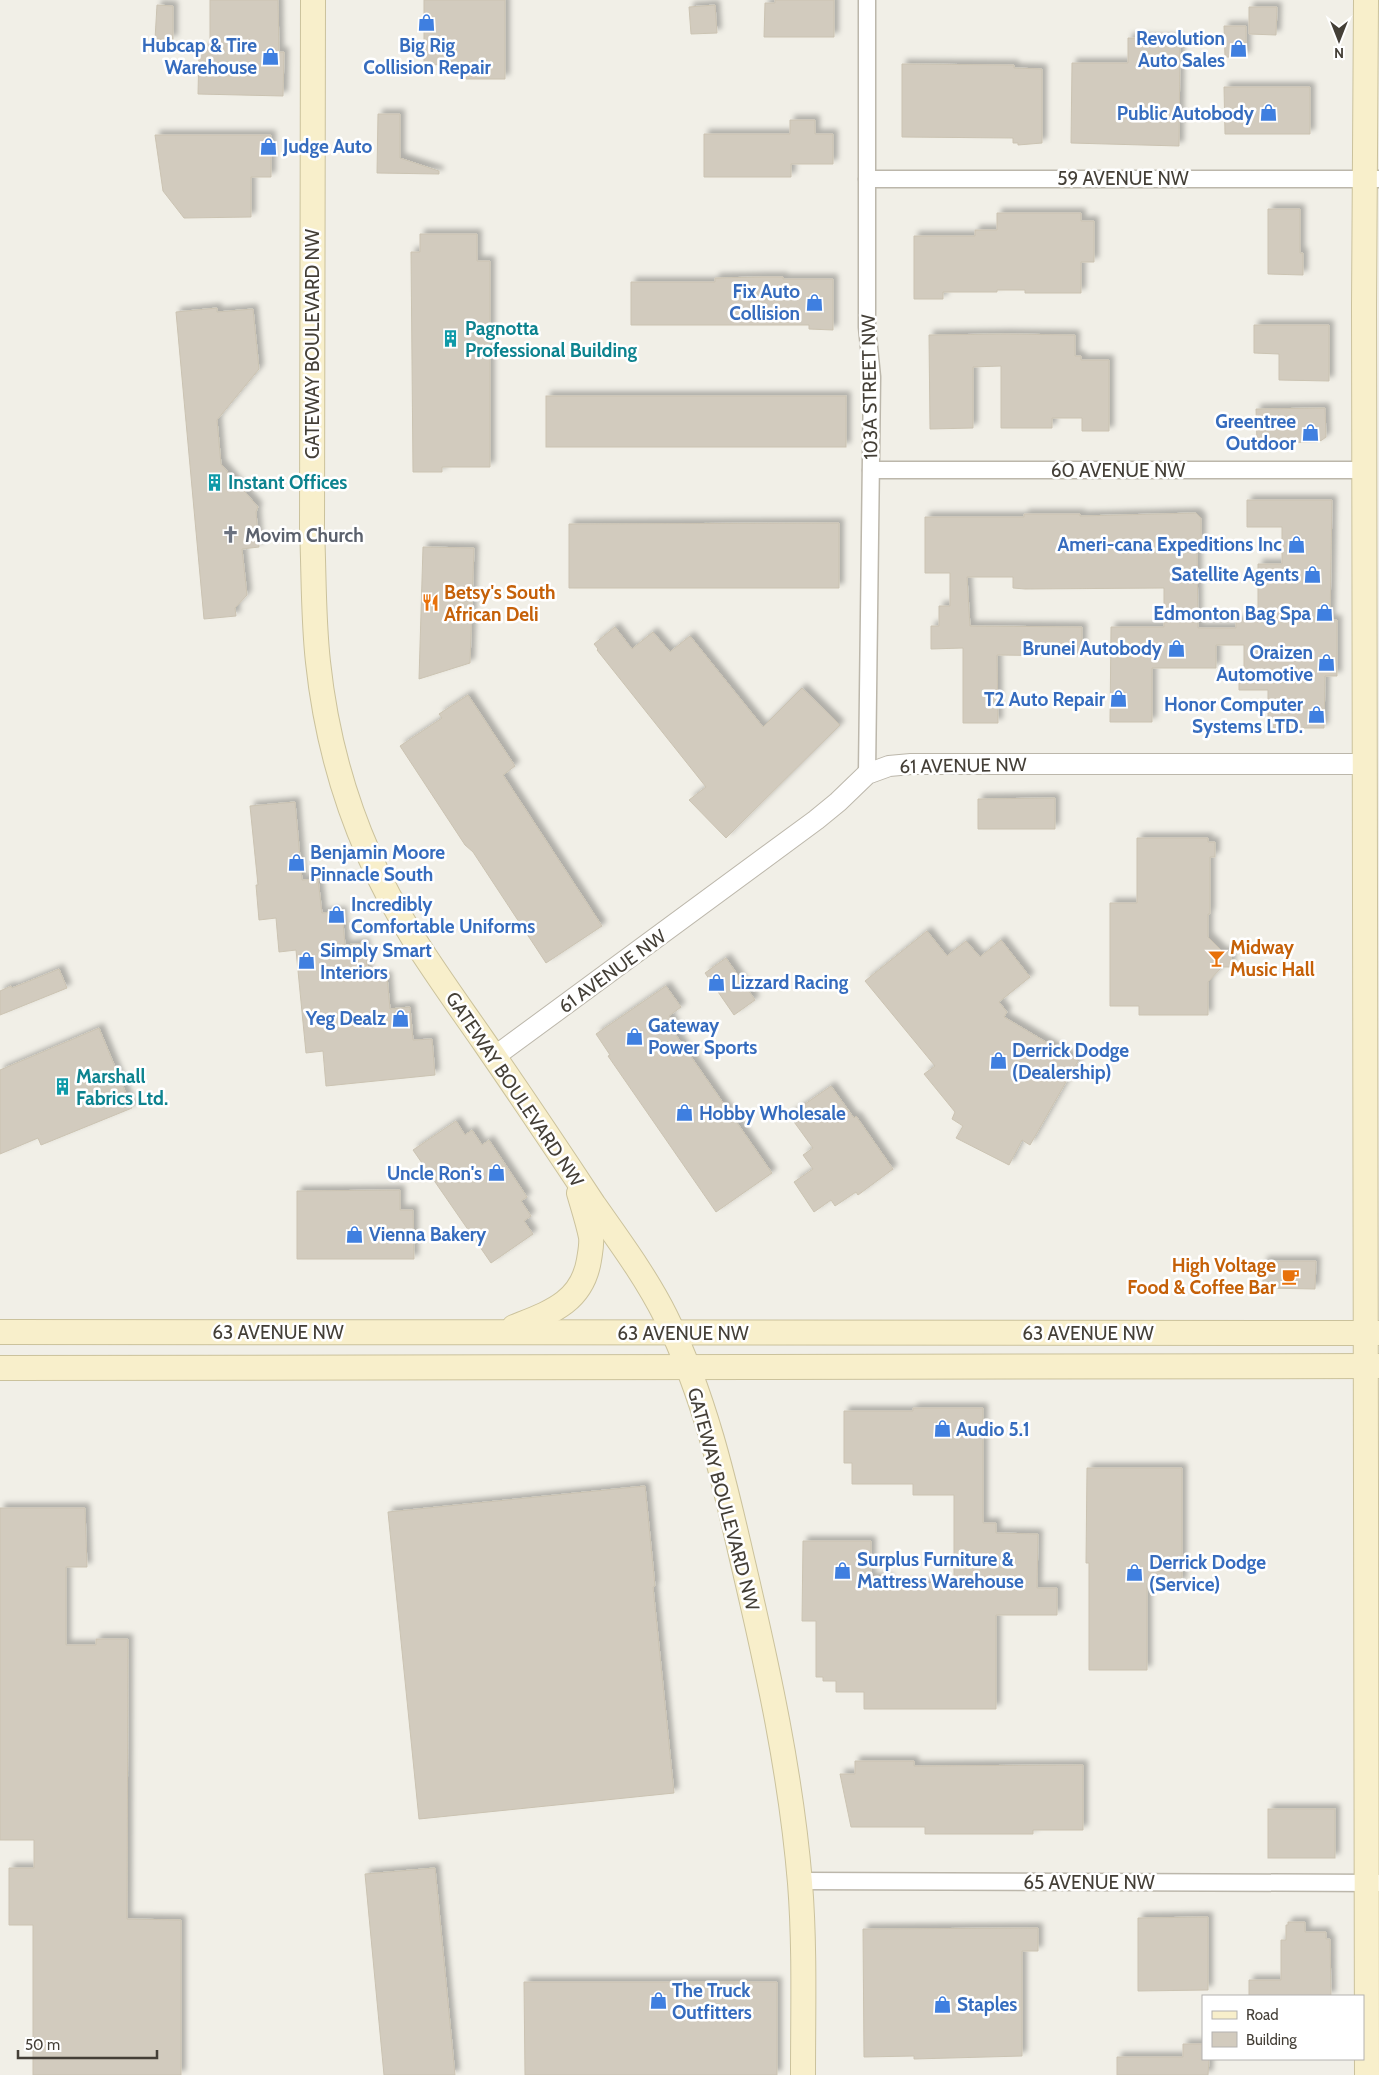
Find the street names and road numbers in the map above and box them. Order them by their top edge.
street label: 59 AVENUE NW [1057,167,1189,190]
street label: GATEWAY BOULEVARD NW [301,229,324,459]
street label: 103A STREET NW [857,314,882,460]
street label: 60 AVENUE NW [1051,459,1185,482]
street label: 61 AVENUE NW [899,753,1027,778]
street label: 61 AVENUE NW [554,925,671,1018]
street label: GATEWAY BOULEVARD NW [441,988,588,1191]
street label: 63 AVENUE NW [212,1321,344,1344]
street label: 63 AVENUE NW [617,1322,749,1345]
street label: 63 AVENUE NW [1022,1322,1154,1345]
street label: GATEWAY BOULEVARD NW [683,1385,764,1613]
street label: 65 AVENUE NW [1023,1871,1155,1894]

